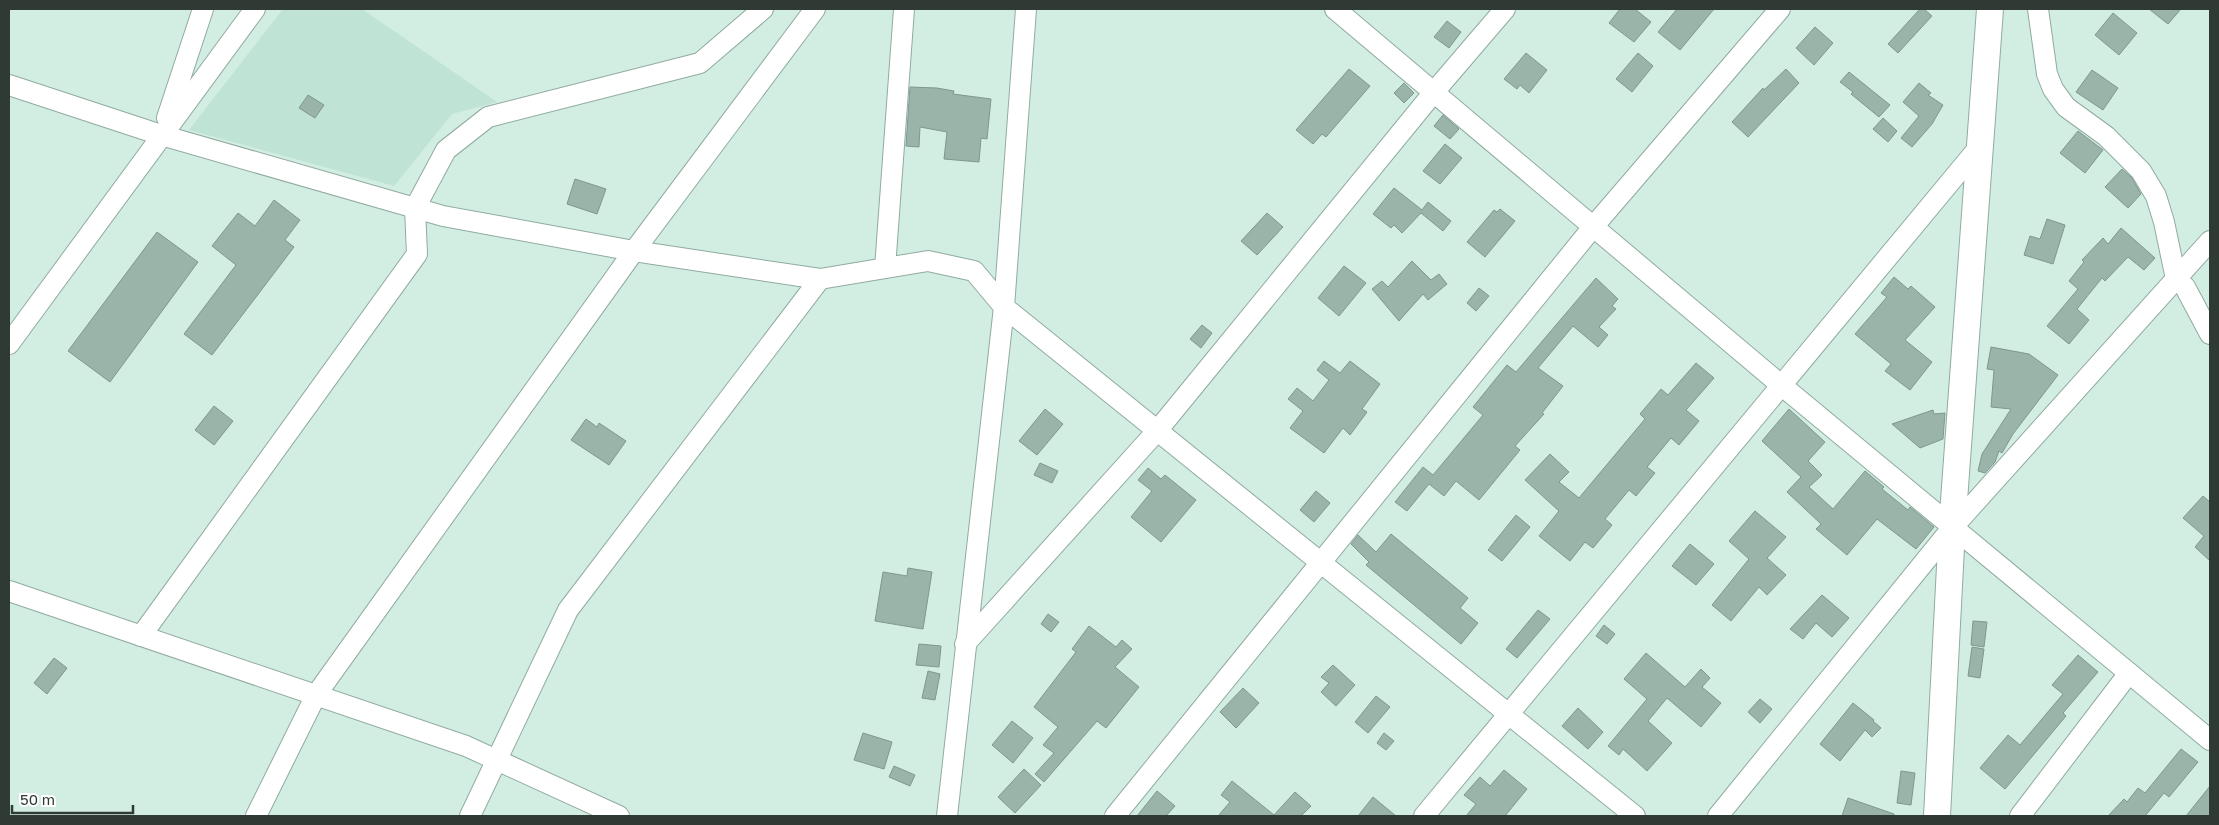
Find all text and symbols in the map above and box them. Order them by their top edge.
scale bar [12,782,134,814]
text: 50 m [20,790,55,808]

